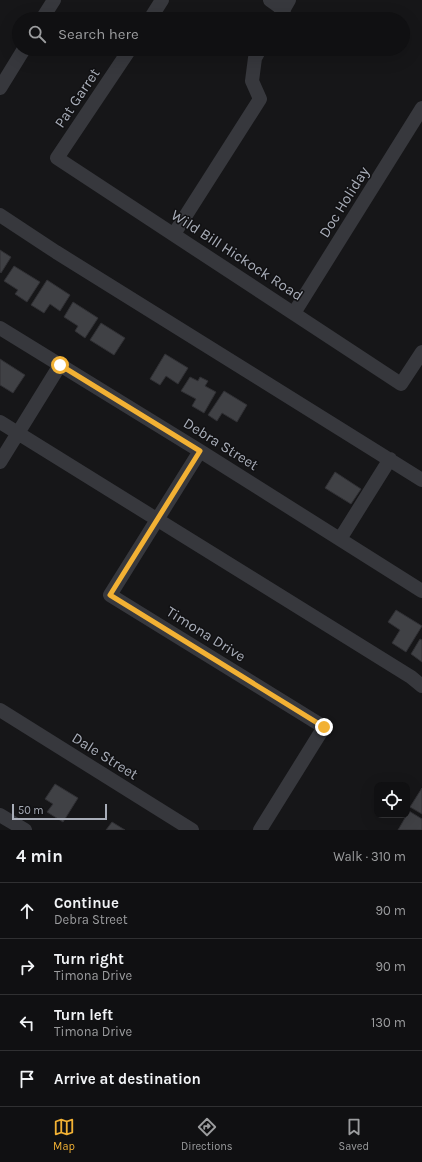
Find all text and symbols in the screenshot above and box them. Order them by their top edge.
search box [12,12,410,56]
icon: search [26,23,48,45]
text: Search here [58,25,139,43]
street label: Pat Garret [51,65,104,131]
street label: Doc Holiday [315,163,373,241]
street label: Wild Bill Hickock Road [168,206,306,304]
route start [51,356,69,374]
street label: Debra Street [180,414,262,474]
street label: Timona Drive [163,602,249,666]
route end [315,718,333,736]
street label: Dale Street [69,729,142,784]
map controls [374,782,410,818]
button: locate [374,782,410,818]
scale bar [12,802,107,821]
text: 50 m [18,804,44,817]
text: 4 min [16,846,63,866]
text: Walk · 310 m [333,849,406,864]
text: Continue [54,894,119,912]
icon: ahead [16,900,38,922]
text: 90 m [375,903,406,918]
text: Debra Street [54,912,128,927]
text: Turn right [54,950,124,968]
icon: right [16,956,38,978]
text: 90 m [375,959,406,974]
text: Timona Drive [54,968,132,983]
text: Turn left [54,1006,113,1024]
icon: left [16,1012,38,1034]
text: 130 m [371,1015,406,1030]
text: Timona Drive [54,1024,132,1039]
icon: arrive [16,1068,38,1090]
text: Arrive at destination [54,1070,201,1088]
tab: Map [53,1116,75,1153]
tab: Directions [181,1116,233,1153]
tab: Saved [339,1116,369,1153]

